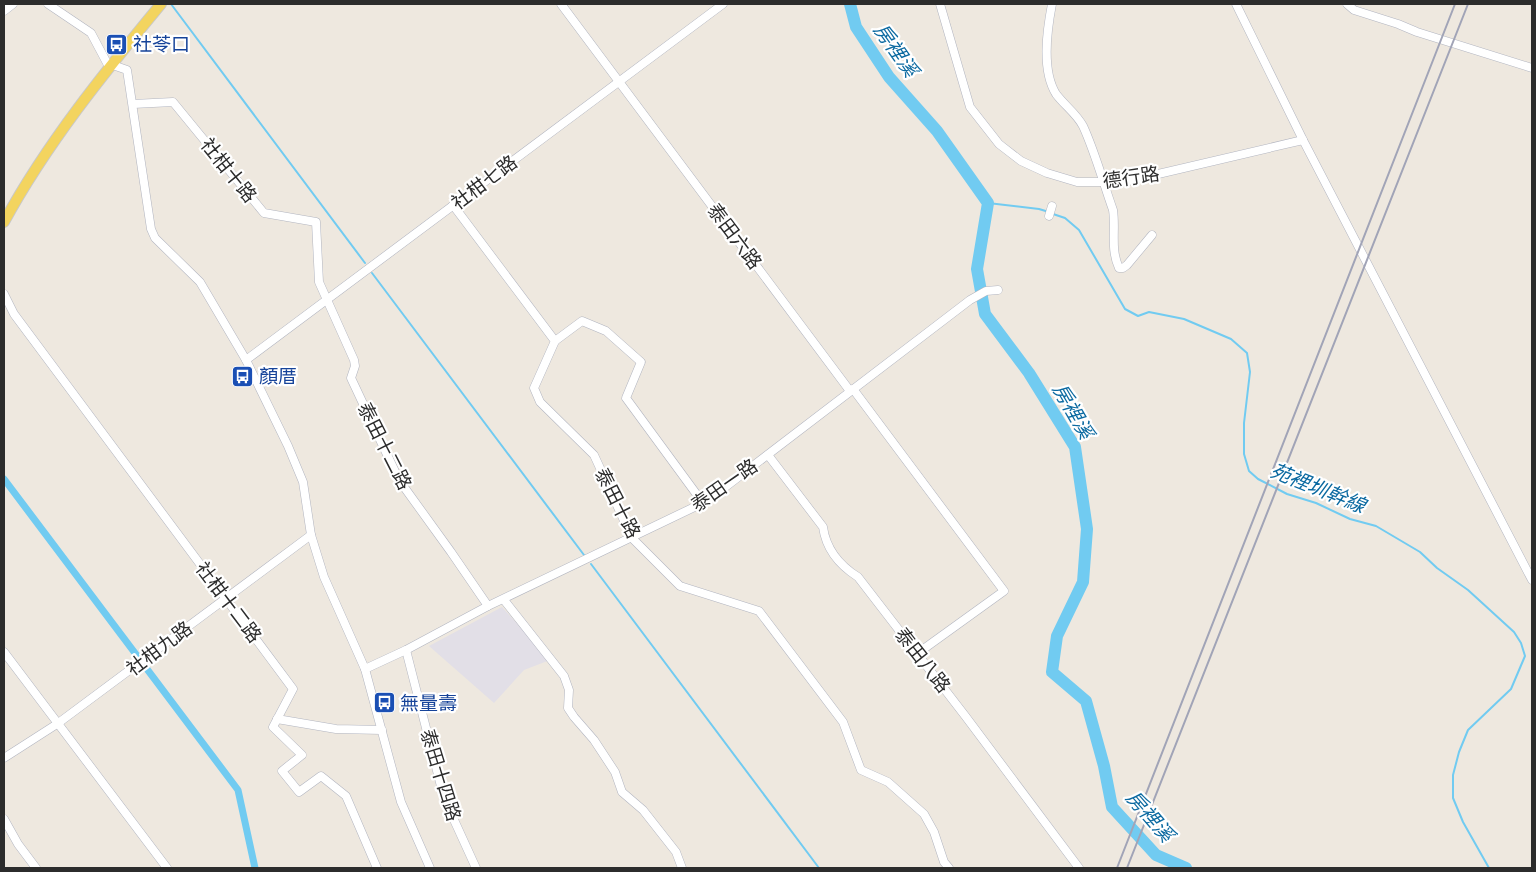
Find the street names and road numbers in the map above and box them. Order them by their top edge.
street label: 社柑十路 [194,131,265,208]
street label: 社柑七路 [445,147,523,216]
street label: 德行路 [1101,158,1161,195]
street label: 泰田六路 [701,197,770,275]
street label: 泰田十二路 [351,397,420,495]
street label: 泰田一路 [684,451,763,518]
street label: 泰田十路 [588,462,649,543]
street label: 社柑十二路 [189,555,270,648]
street label: 社柑九路 [120,613,198,682]
street label: 泰田八路 [889,621,958,699]
street label: 泰田十四路 [414,725,469,825]

